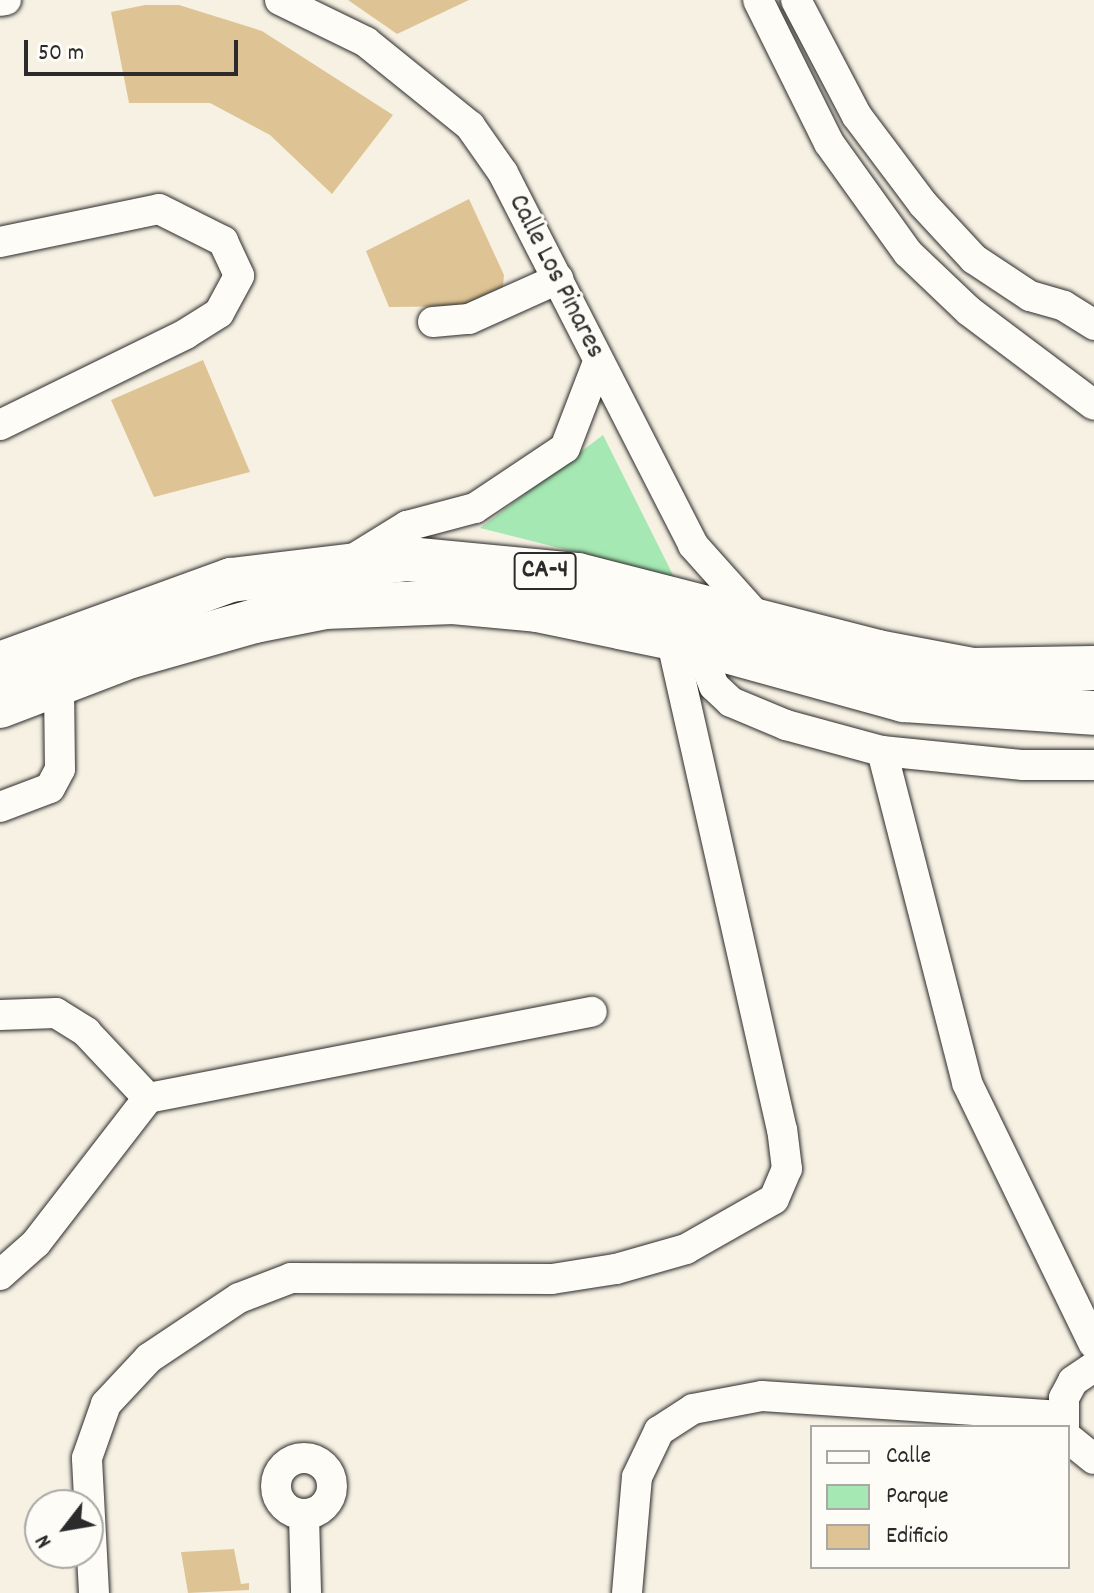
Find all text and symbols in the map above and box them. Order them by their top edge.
scale bar [28,24,242,74]
text: 50 m [38,37,84,71]
street label: Calle Los Pinares [499,189,611,365]
road number: CA-4 [513,549,577,593]
legend [810,1425,1070,1569]
text: Calle [886,1440,931,1474]
text: Parque [886,1480,949,1514]
north arrow [24,1489,104,1569]
text: Edificio [886,1520,948,1554]
text: N [29,1528,61,1553]

